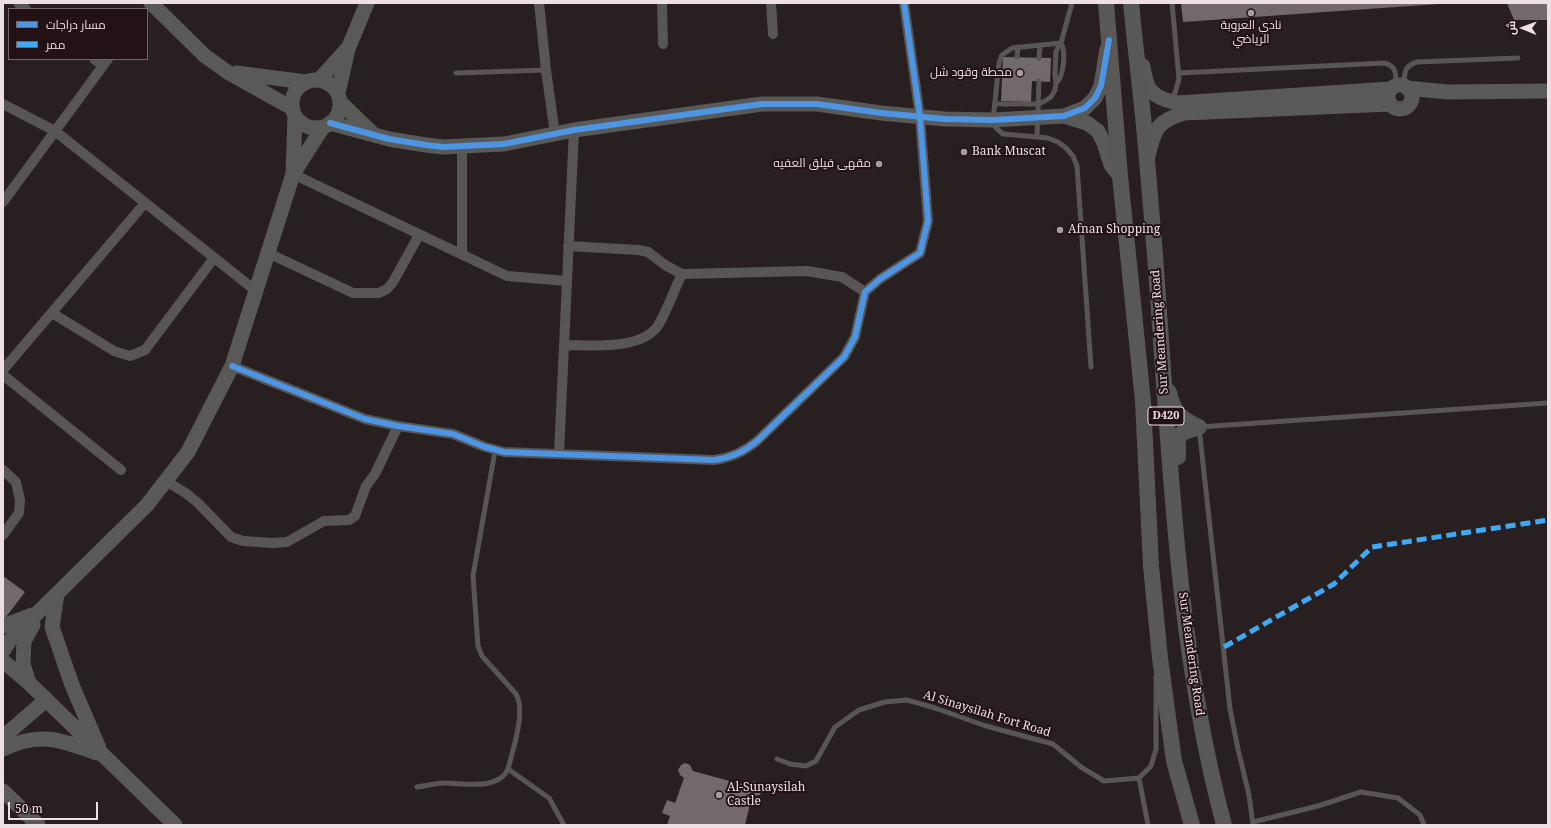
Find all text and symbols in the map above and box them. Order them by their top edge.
legend [8,8,148,60]
marker: نادي العروبة الرياضي [1246,8,1256,18]
north arrow [1503,8,1543,48]
text: مسار دراجات [46,16,106,33]
place label: نادي العروبة الرياضي [1221,19,1281,47]
text: ش [1503,21,1518,35]
text: ممر [46,36,65,53]
place label: محطة وقود شل [930,66,1012,80]
marker: محطة وقود شل [1015,68,1025,78]
place label: Bank Muscat [972,145,1046,159]
marker: Bank Muscat [959,147,969,157]
place label: مقهى فيلق العفيه [773,157,871,171]
marker: مقهى فيلق العفيه [874,159,884,169]
place label: Afnan Shopping [1068,223,1160,237]
marker: Afnan Shopping [1055,225,1065,235]
street label: Sur Meandering Road [1148,269,1172,395]
road number: D420 [1148,407,1184,425]
street label: Sur Meandering Road [1175,591,1207,717]
street label: Al Sinaysilah Fort Road [921,688,1053,740]
place label: Al-Sunaysilah Castle [727,781,805,809]
marker: Al-Sunaysilah Castle [714,790,724,800]
scale bar [10,794,100,820]
text: 50 m [15,800,43,817]

